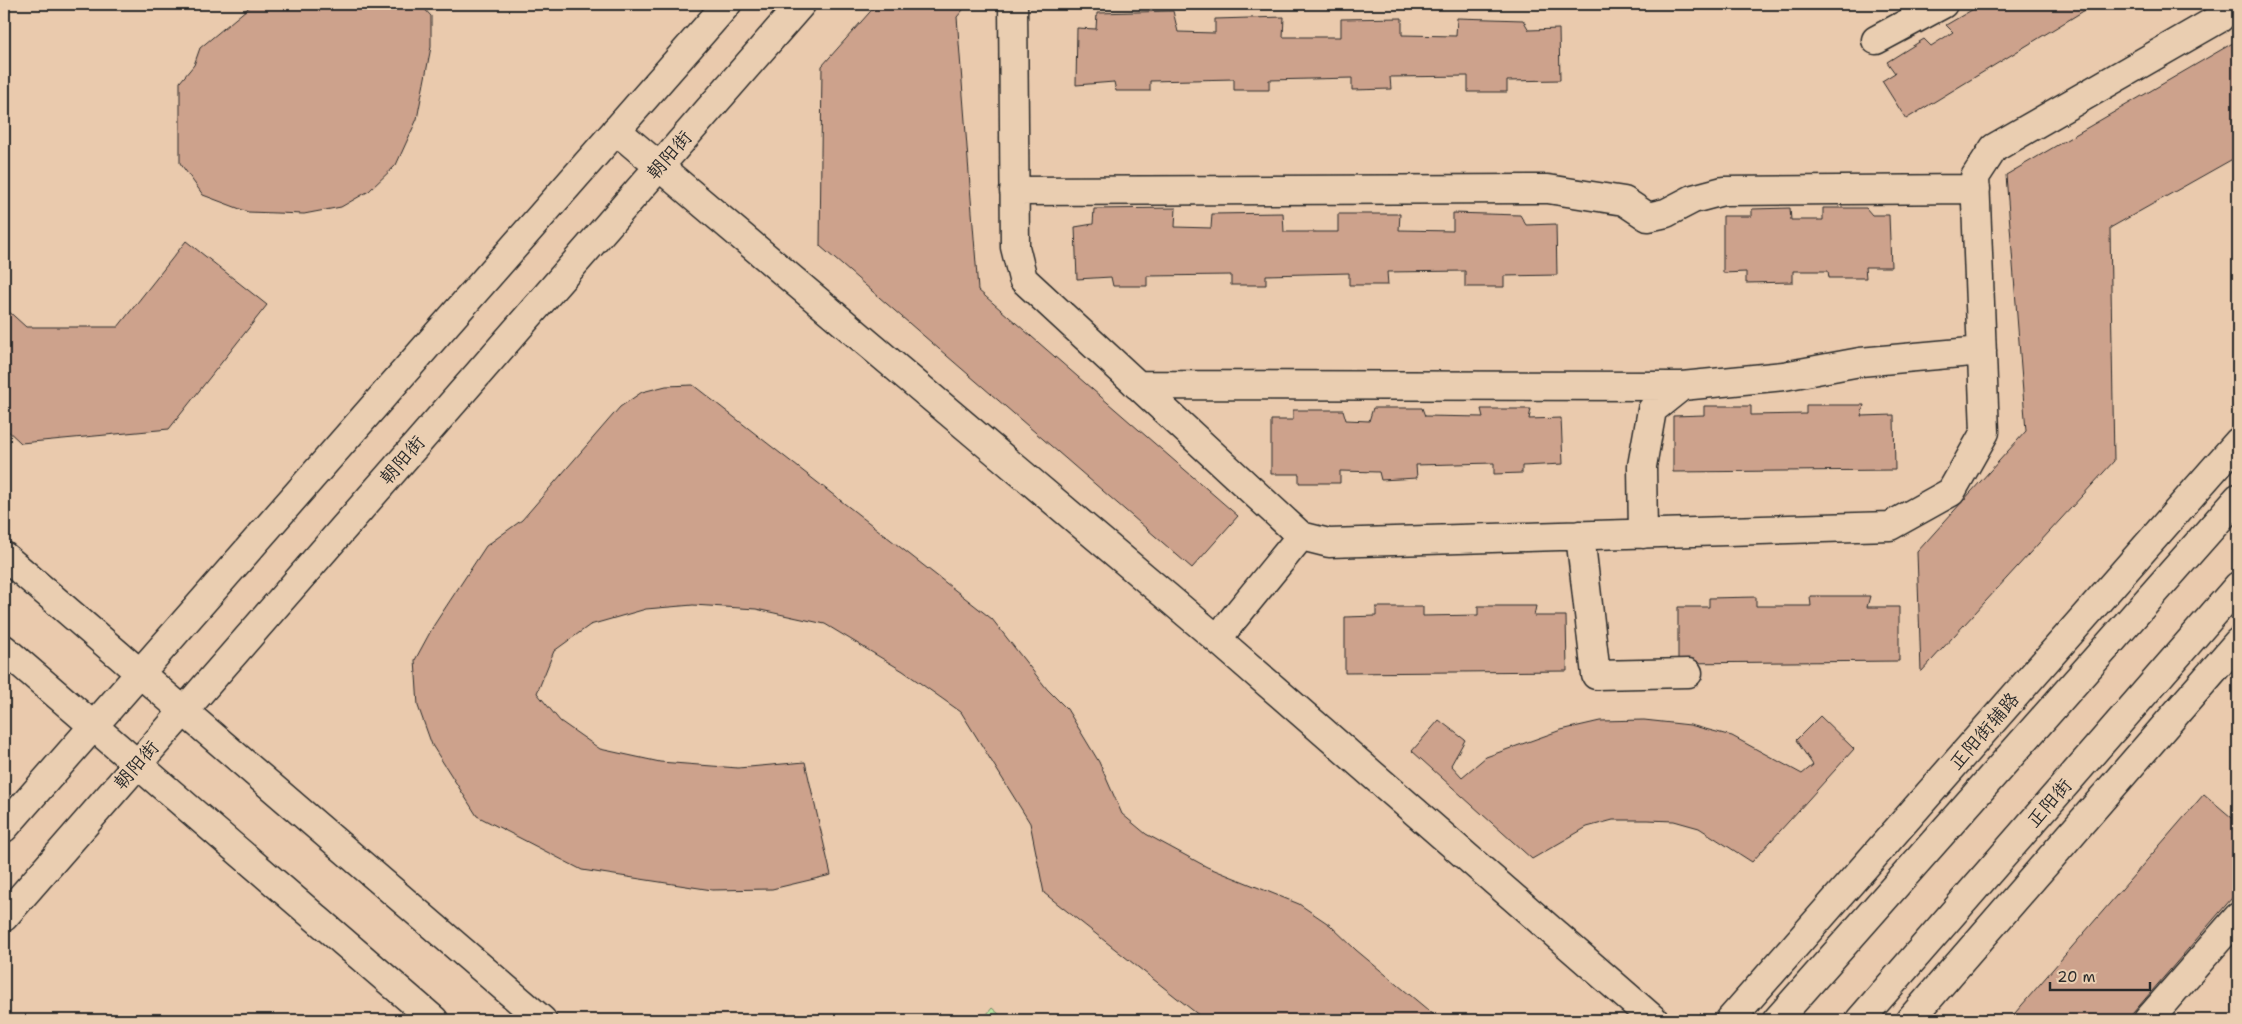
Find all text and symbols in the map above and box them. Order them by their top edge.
street label: 朝阳街 [641,125,697,185]
street label: 朝阳街 [374,430,430,490]
street label: 正阳街辅路 [1943,687,2025,775]
street label: 朝阳街 [108,735,164,795]
street label: 正阳街 [2021,773,2077,833]
scale bar [2050,959,2150,991]
text: 20 m [2057,967,2096,987]

